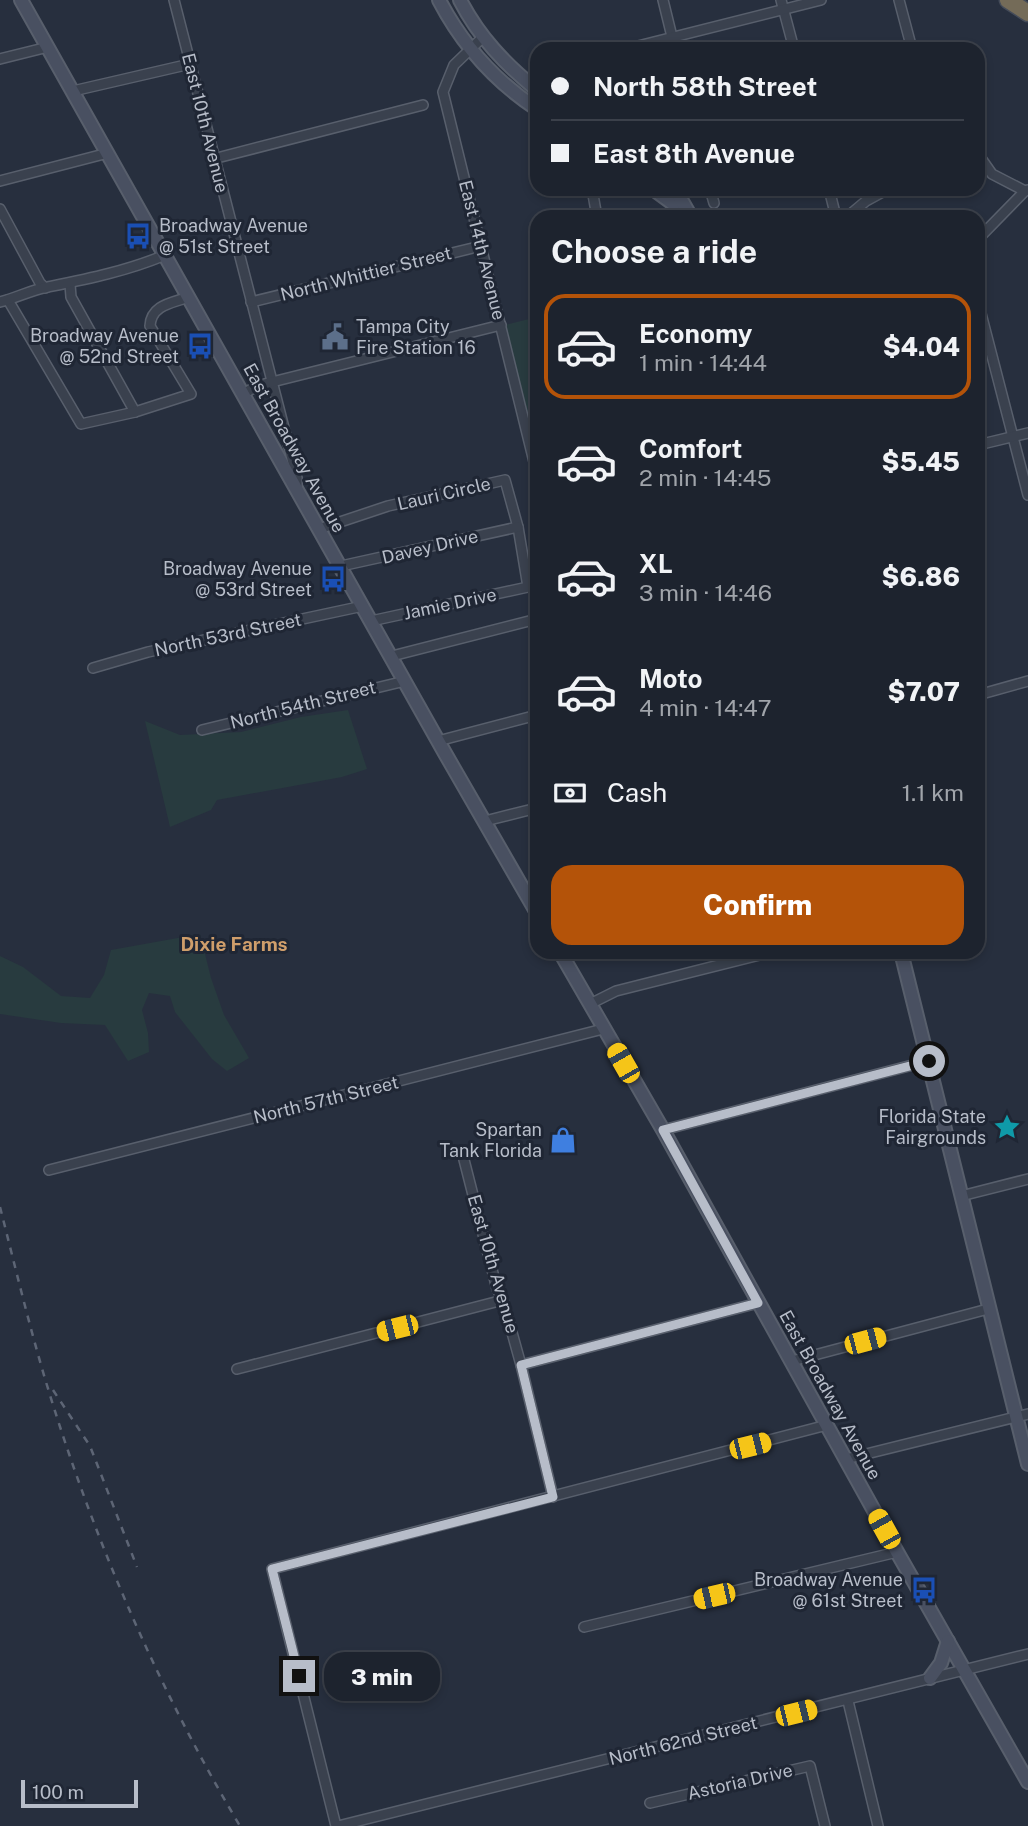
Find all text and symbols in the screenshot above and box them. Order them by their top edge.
street label: East 10th Avenue [178,51,233,195]
text: North 58th Street [593,71,817,102]
text: East 8th Avenue [593,138,795,169]
street label: East 14th Avenue [455,178,510,322]
place label: Broadway Avenue @ 51st Street [159,215,308,257]
bus stop icon: Broadway Avenue @ 51st Street [123,221,153,251]
text: Choose a ride [551,233,757,270]
street label: North Whittier Street [278,242,454,305]
icon: car [555,315,618,378]
place label: Tampa City Fire Station 16 [356,316,476,358]
text: Economy [639,318,752,349]
public building icon: Tampa City Fire Station 16 [320,322,350,352]
place label: Broadway Avenue @ 52nd Street [30,325,179,367]
bus stop icon: Broadway Avenue @ 52nd Street [185,331,215,361]
text: $4.04 [883,331,960,362]
text: 1 min · 14:44 [639,349,767,376]
street label: East Broadway Avenue [239,360,350,536]
icon: car [555,430,618,493]
text: Comfort [639,433,742,464]
text: $5.45 [882,446,960,477]
text: 2 min · 14:45 [639,464,771,491]
street label: Lauri Circle [395,473,493,514]
street label: Davey Drive [380,525,480,568]
icon: car [555,545,618,608]
text: XL [639,548,673,579]
place label: Broadway Avenue @ 53rd Street [163,558,312,600]
text: $6.86 [882,561,960,592]
bus stop icon: Broadway Avenue @ 53rd Street [318,564,348,594]
text: 3 min · 14:46 [639,579,772,606]
street label: Jamie Drive [401,583,498,624]
street label: North 53rd Street [153,609,303,660]
icon: car [555,660,618,723]
text: Moto [639,663,702,694]
street label: North 54th Street [228,676,378,733]
text: $7.07 [887,676,960,707]
text: 4 min · 14:47 [639,694,771,721]
icon: cash [551,774,589,812]
text: Cash [607,777,667,808]
text: 1.1 km [902,779,964,806]
button: Confirm [551,865,964,945]
district label: Dixie Farms [180,933,288,955]
car [604,1040,643,1086]
route start [913,1045,945,1077]
street label: North 57th Street [251,1071,401,1128]
place label: Florida State Fairgrounds [878,1106,986,1148]
place icon: Florida State Fairgrounds [992,1112,1022,1142]
place label: Spartan Tank Florida [440,1119,542,1161]
shop icon: Spartan Tank Florida [548,1125,578,1155]
street label: East 10th Avenue [464,1192,523,1336]
street label: East Broadway Avenue [775,1307,886,1483]
car [375,1313,420,1343]
car [842,1325,889,1357]
car [728,1431,773,1461]
car [865,1506,904,1552]
place label: Broadway Avenue @ 61st Street [754,1569,903,1611]
bus stop icon: Broadway Avenue @ 61st Street [909,1575,939,1605]
car [692,1581,737,1611]
callout: 3 min [324,1652,439,1700]
route end [283,1660,315,1692]
text: 3 min [351,1663,413,1690]
car [774,1698,819,1728]
street label: North 62nd Street [607,1712,759,1769]
street label: Astoria Drive [685,1759,795,1804]
scale bar [21,1777,138,1809]
text: 100 m [32,1781,84,1803]

